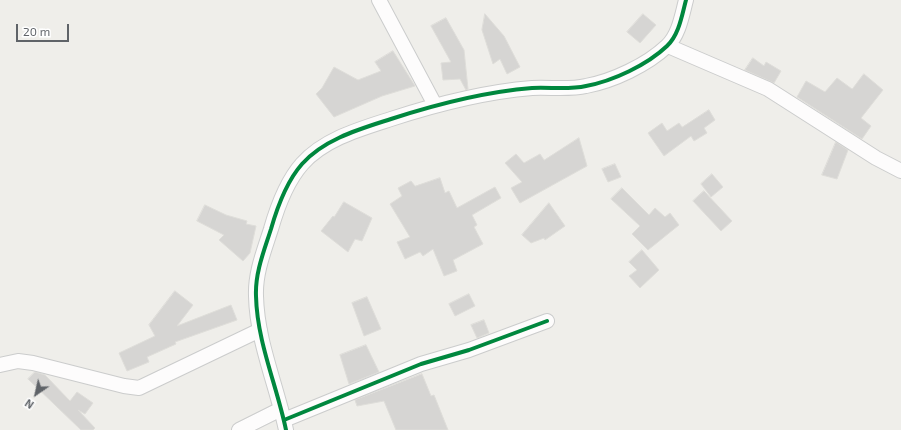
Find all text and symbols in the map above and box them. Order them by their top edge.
scale bar [18,16,71,42]
text: 20 m [23,24,50,38]
north arrow [16,374,56,414]
text: N [22,397,36,412]

